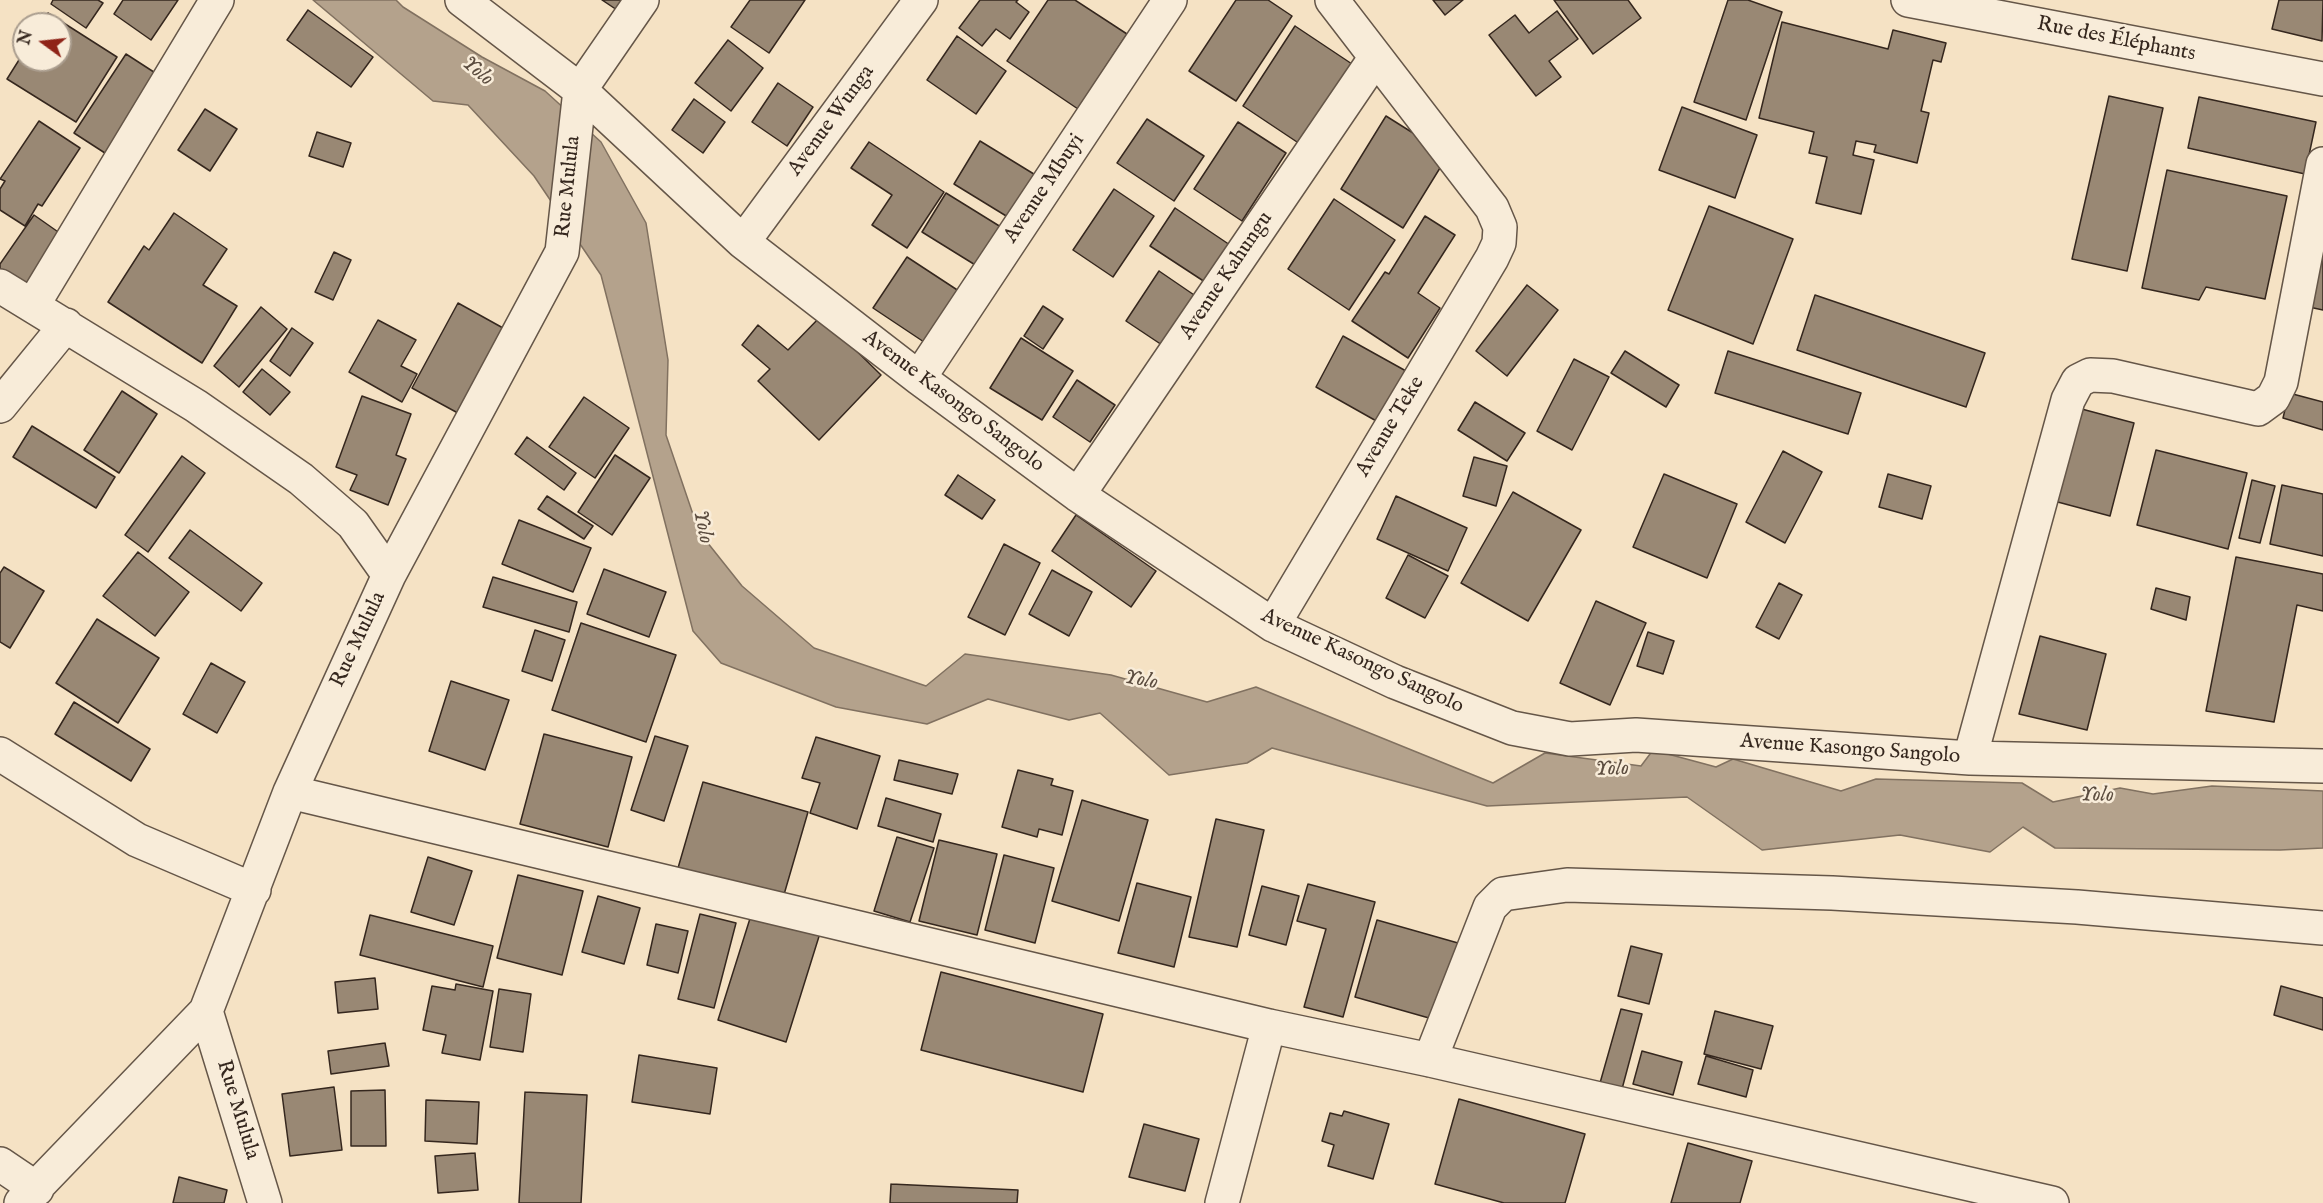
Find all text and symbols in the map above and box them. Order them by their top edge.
north arrow [12,12,72,72]
street label: Rue des Éléphants [2035,12,2197,68]
text: N [15,29,38,47]
water label: Yolo [456,51,498,93]
street label: Avenue Wunga [783,61,881,181]
street label: Avenue Mbuyi [999,130,1091,248]
street label: Rue Mulula [551,135,587,239]
street label: Avenue Kahungu [1175,207,1279,345]
street label: Avenue Kasongo Sangolo [857,326,1049,478]
street label: Avenue Teke [1351,372,1431,482]
water label: Yolo [686,508,718,546]
street label: Rue Mulula [326,588,392,692]
street label: Avenue Kasongo Sangolo [1257,604,1467,720]
water label: Yolo [1122,665,1160,697]
street label: Avenue Kasongo Sangolo [1739,730,1961,770]
water label: Yolo [1595,757,1629,783]
water label: Yolo [2080,783,2114,809]
street label: Rue Mulula [210,1057,264,1163]

